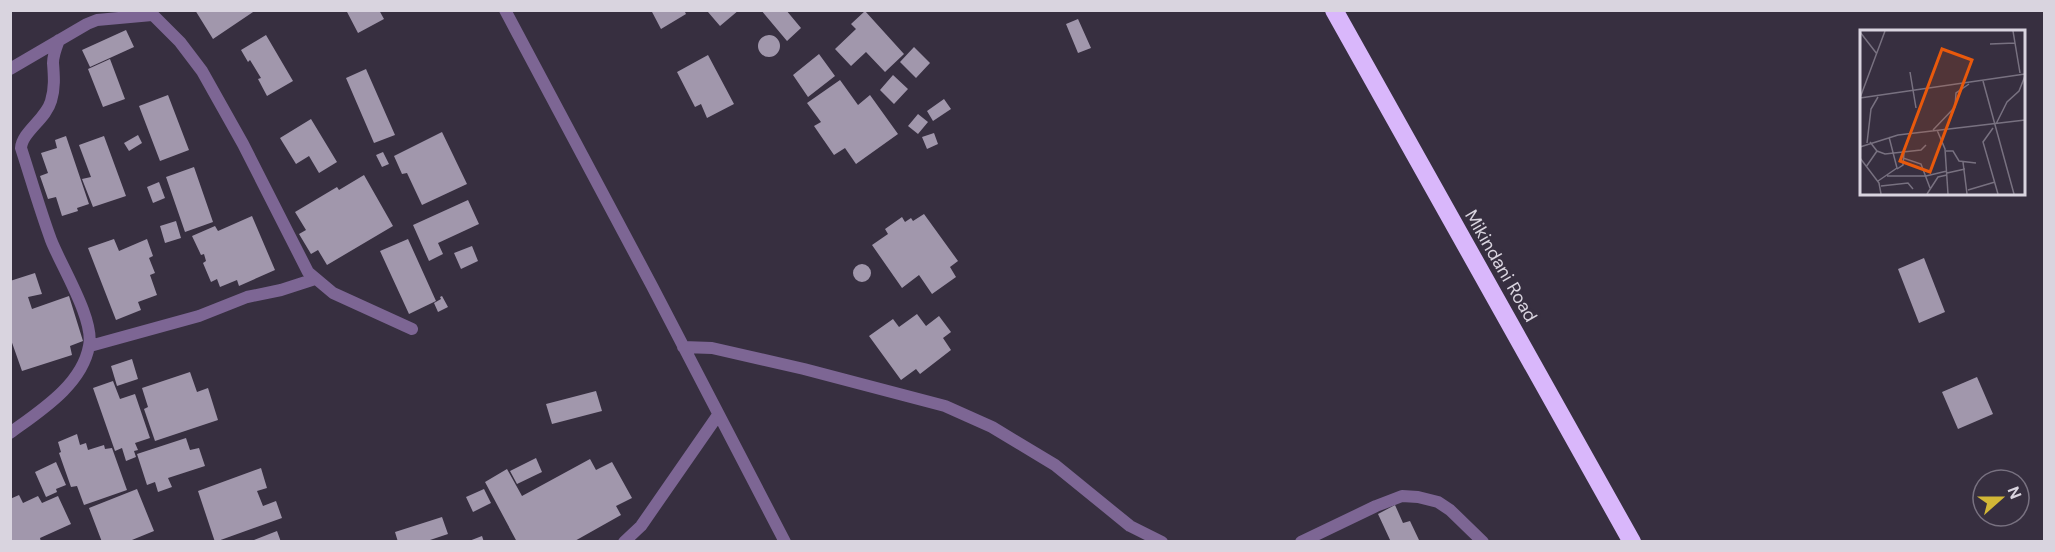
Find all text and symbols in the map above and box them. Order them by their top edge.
inset map [1860,30,2025,195]
street label: Mikindani Road [1459,206,1543,326]
north arrow [1971,468,2031,528]
text: N [2003,484,2026,502]

